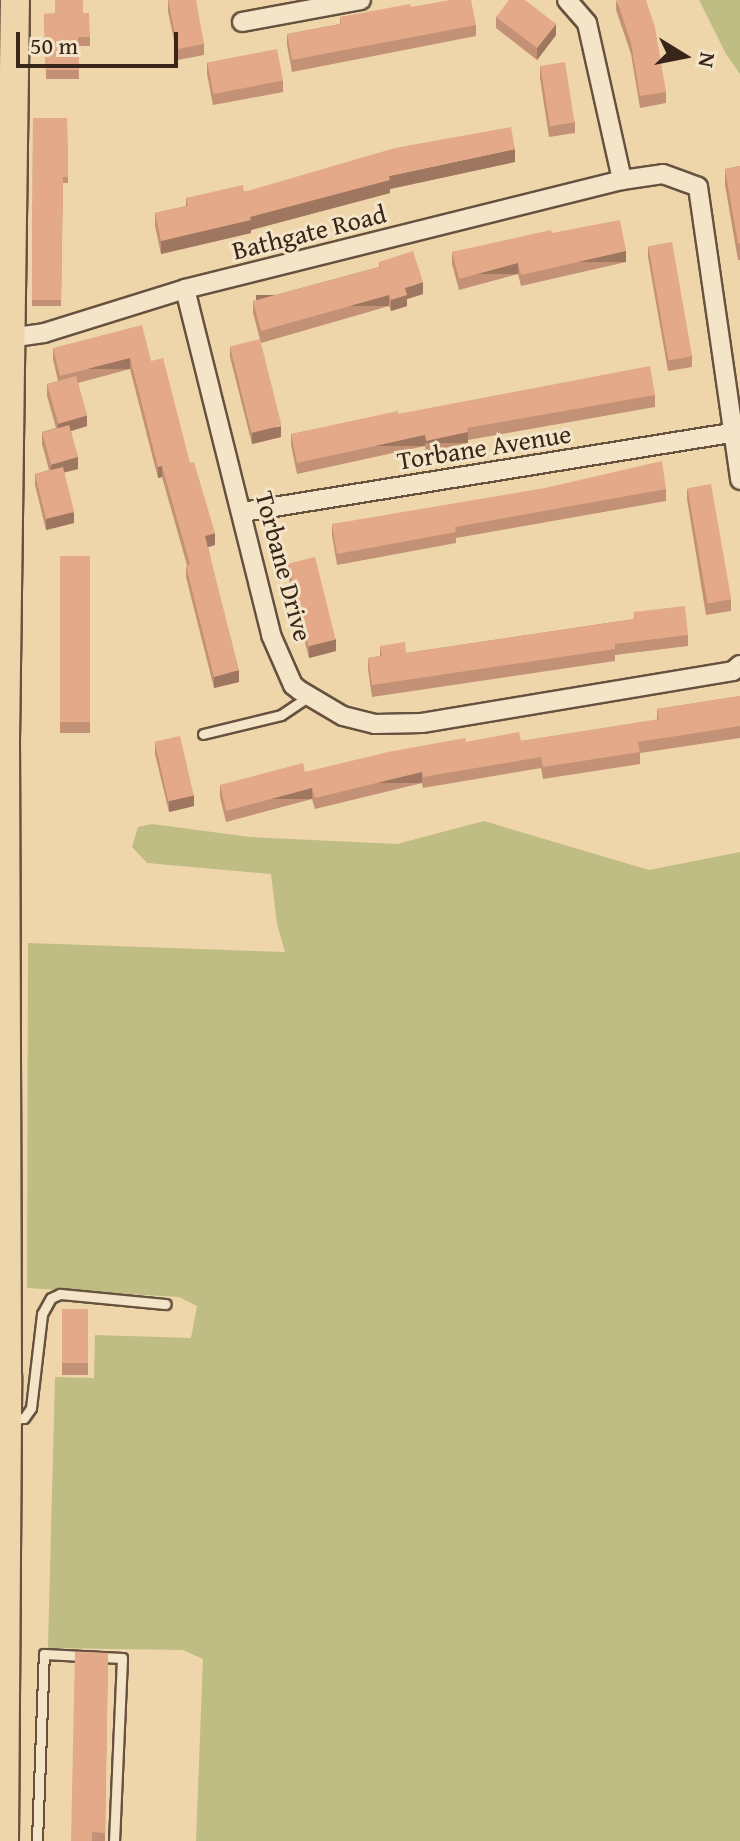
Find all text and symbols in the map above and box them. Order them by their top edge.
scale bar [20,16,182,66]
north arrow [644,16,724,96]
text: 50 m [30,28,78,63]
text: N [691,50,725,70]
street label: Bathgate Road [229,198,389,266]
street label: Torbane Avenue [395,418,573,476]
street label: Torbane Drive [249,488,319,644]

